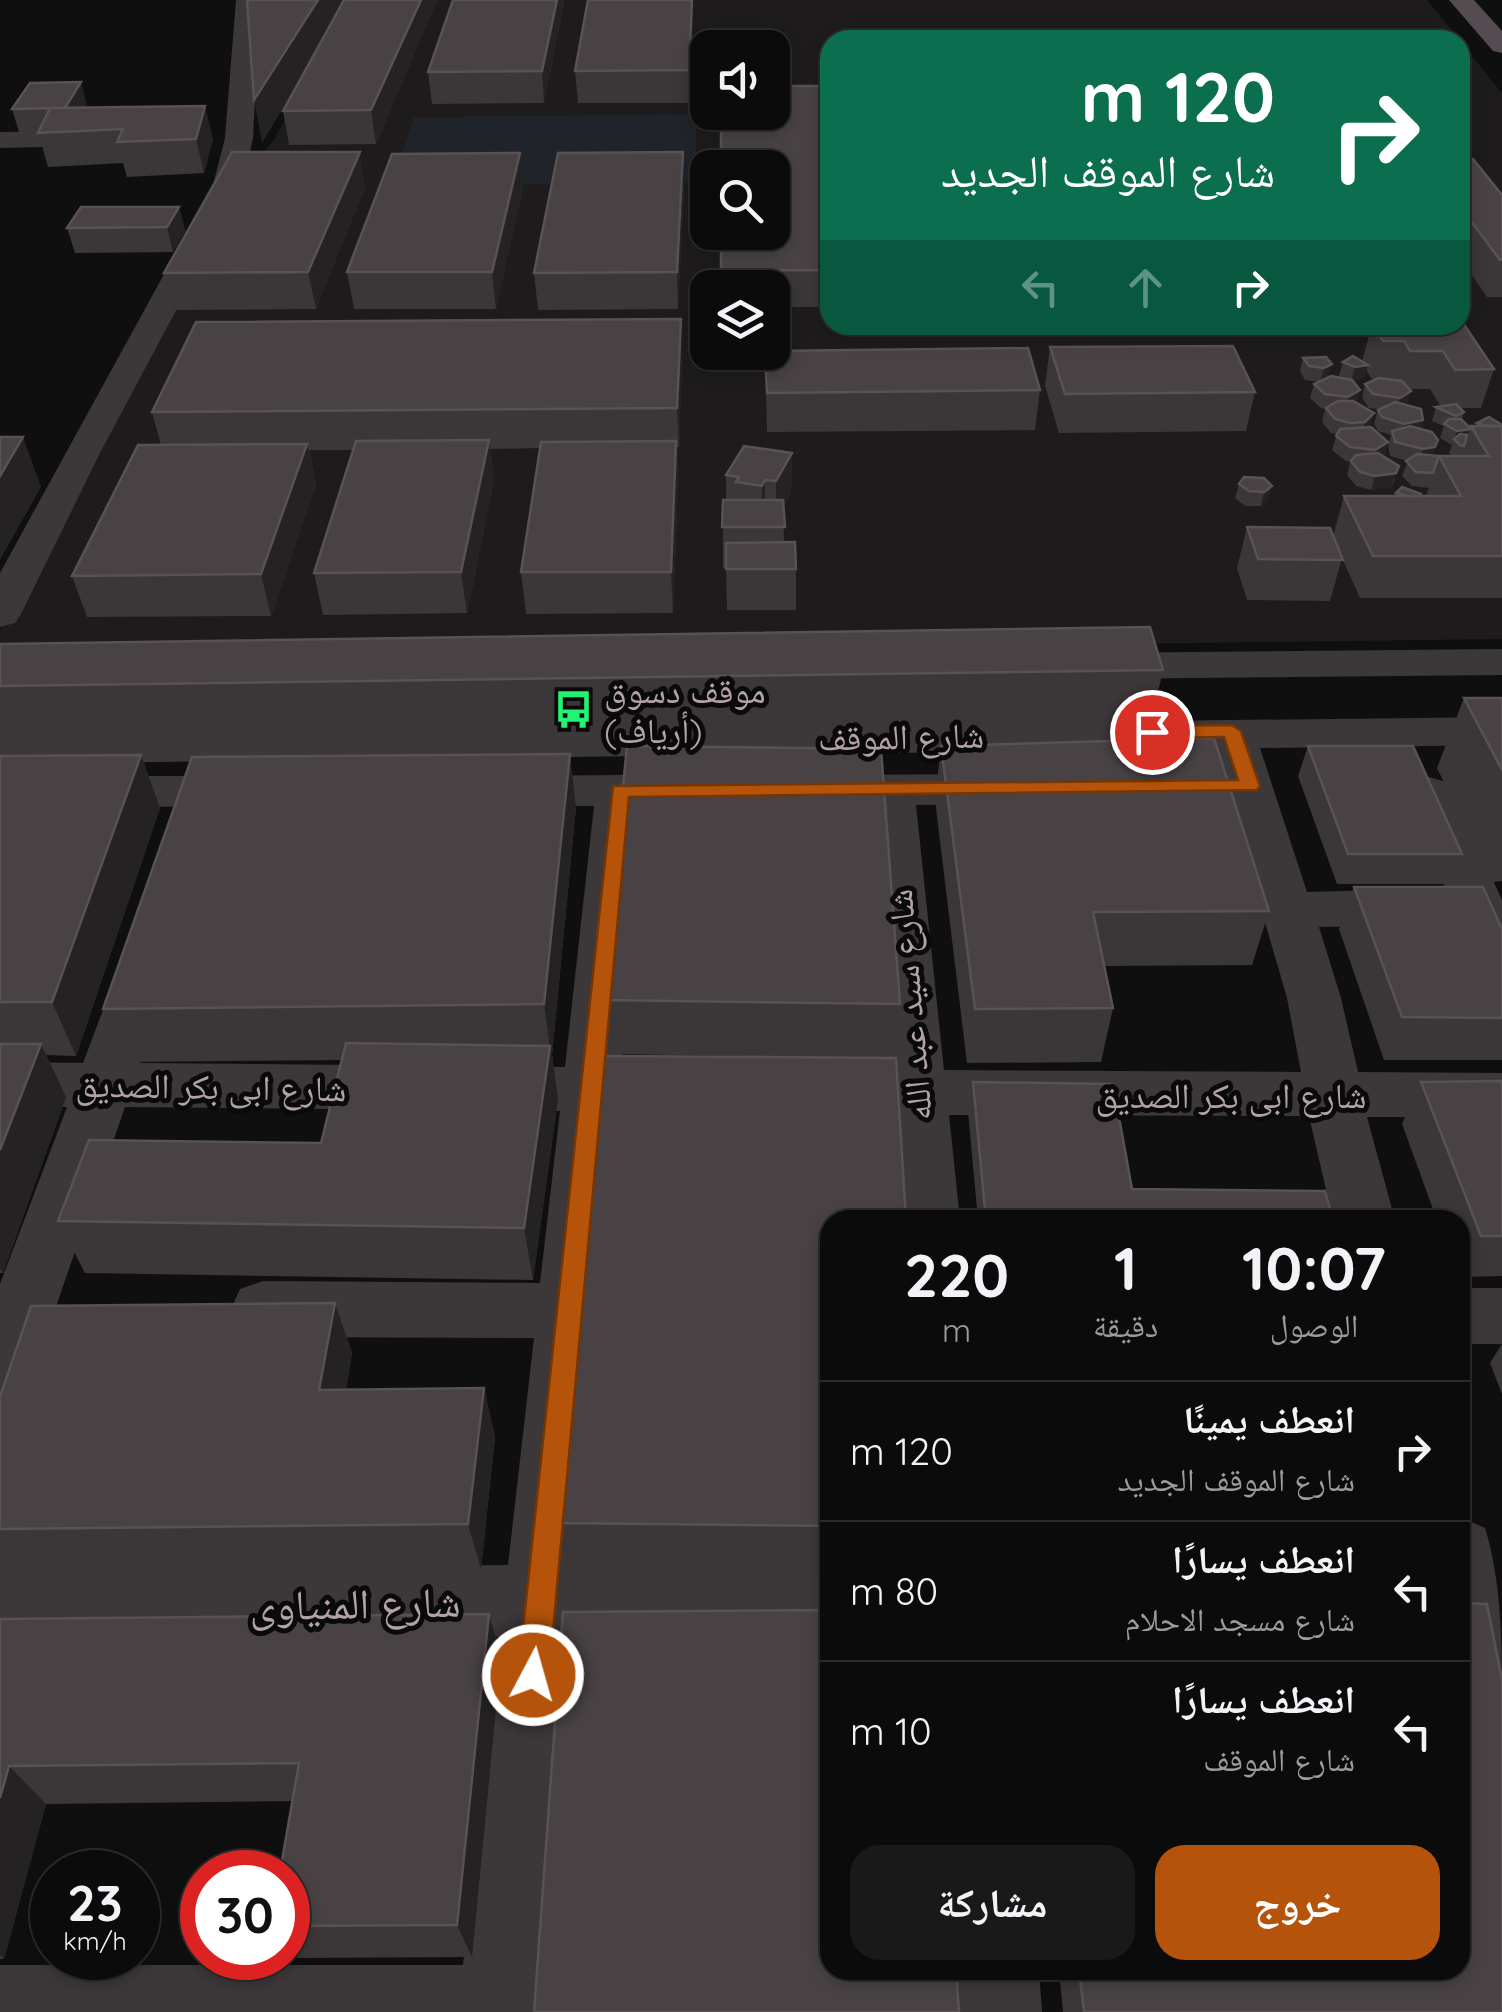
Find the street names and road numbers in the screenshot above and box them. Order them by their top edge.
street label: شارع الموقف [818,713,984,760]
street label: شارع سيد عبد الله [877,887,942,1123]
street label: شارع ابى بكر الصديق [75,1062,347,1111]
street label: شارع ابى بكر الصديق [1095,1073,1367,1118]
street label: شارع المنياوى [249,1575,461,1632]

